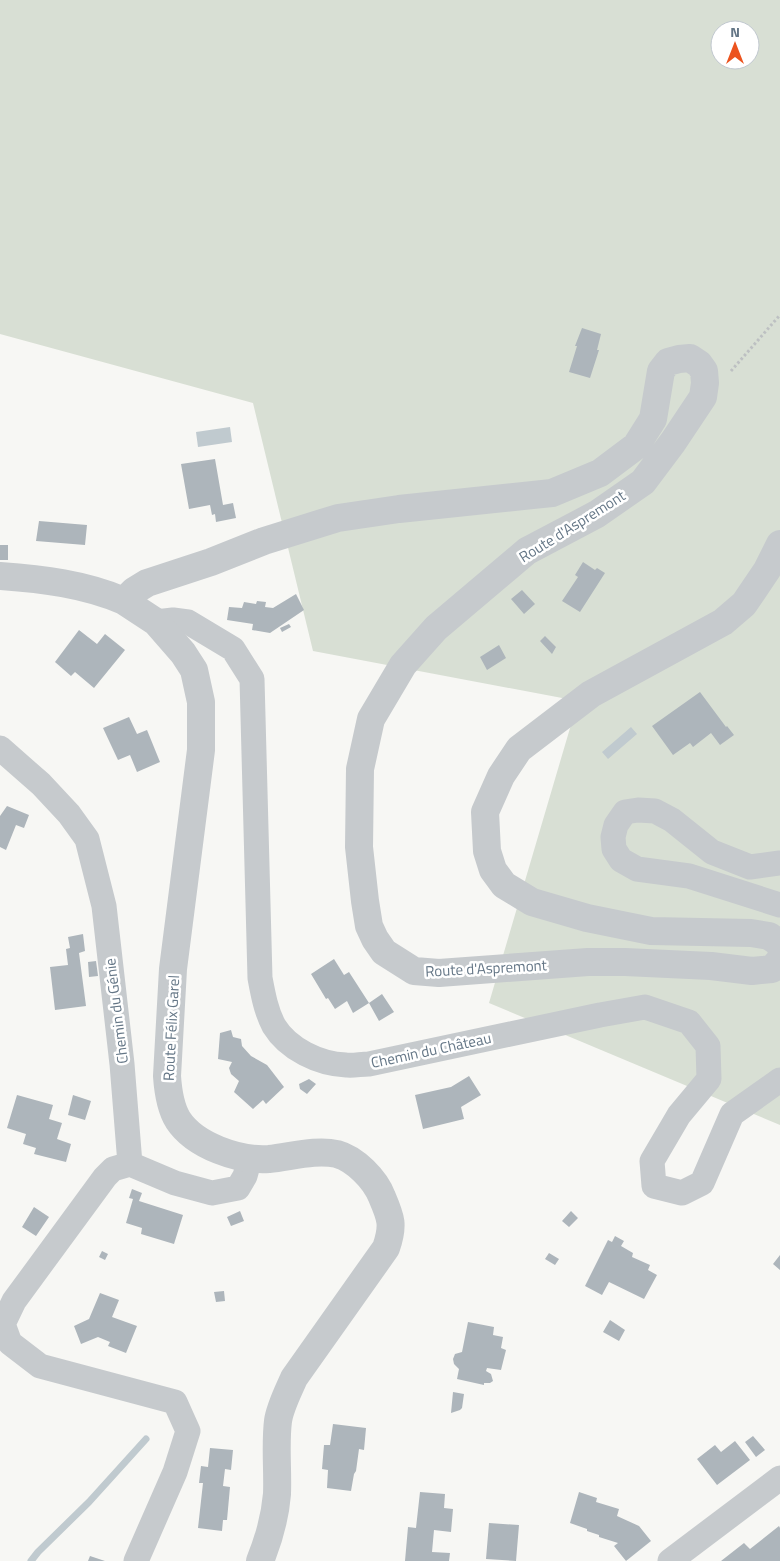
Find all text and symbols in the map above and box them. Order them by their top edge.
north arrow [710,20,760,70]
text: N [730,21,740,42]
street label: Route d'Aspremont [514,484,630,568]
street label: Route d'Aspremont [425,953,548,983]
street label: Chemin du Génie [98,957,134,1065]
street label: Route Félix Garel [157,974,185,1082]
street label: Chemin du Château [369,1026,493,1074]

